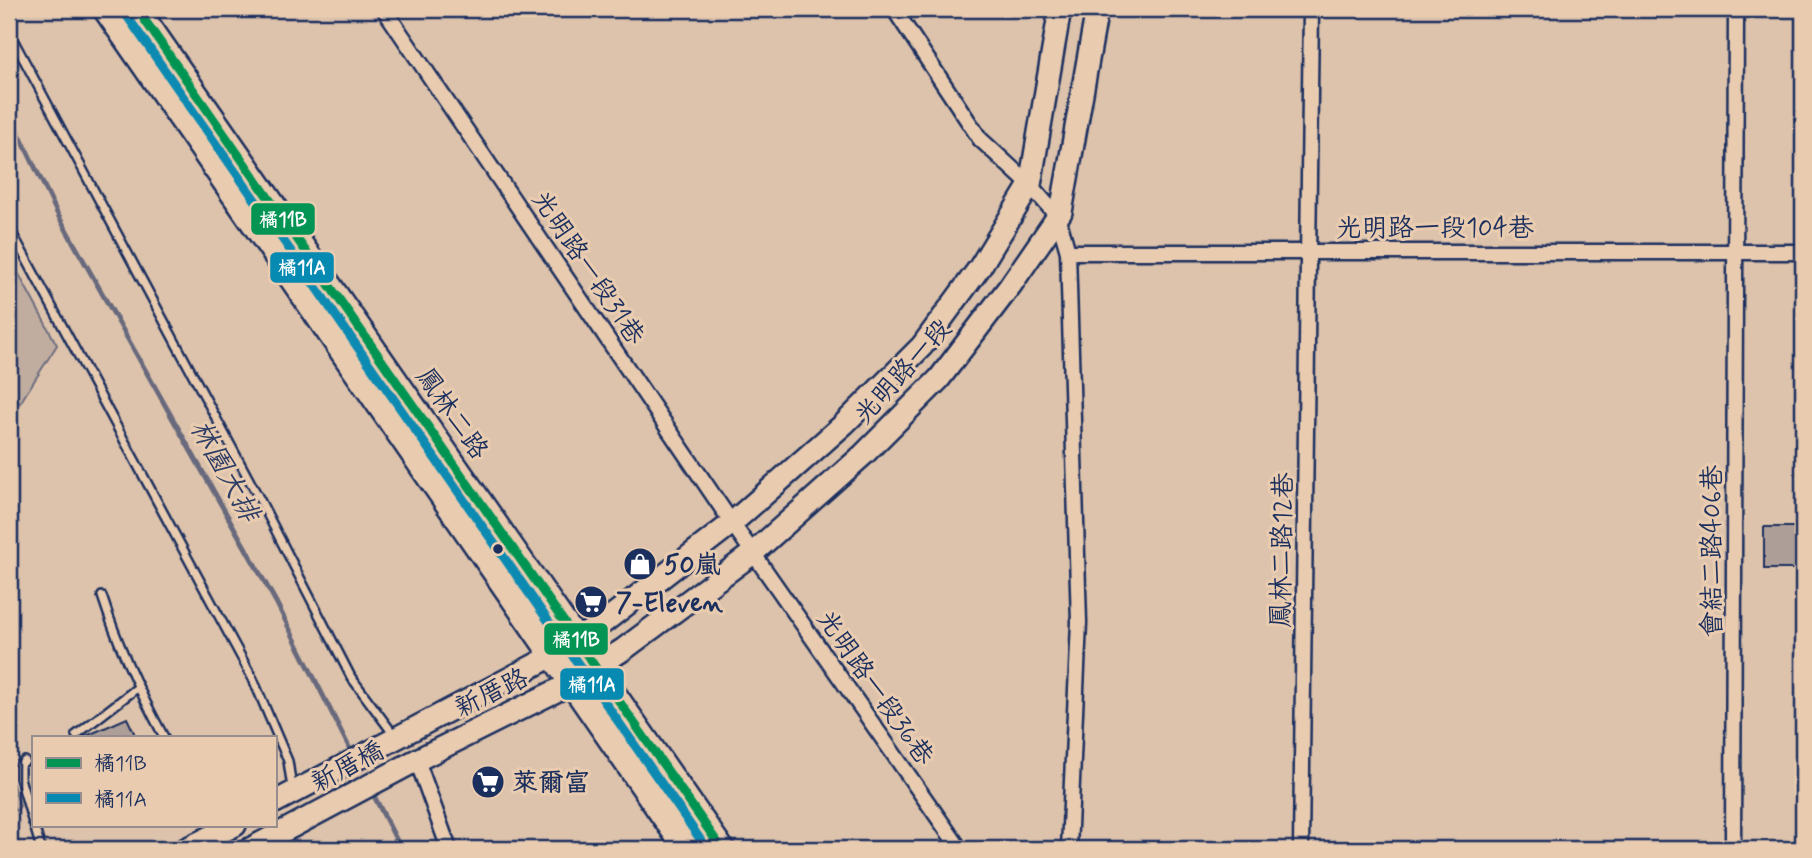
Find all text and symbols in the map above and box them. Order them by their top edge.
street label: 光明路一段31巷 [523,184,651,352]
line badge: 橘11B [250,202,316,236]
text: 橘11B [259,208,307,233]
street label: 光明路一段104巷 [1336,212,1534,246]
line badge: 橘11A [269,251,335,284]
text: 橘11A [278,256,326,281]
street label: 光明路一段 [847,313,960,432]
street label: 鳳林二路 [408,362,495,467]
water label: 林園大排 [180,413,269,532]
street label: 會結二路406巷 [1696,465,1730,637]
street label: 鳳林二路12巷 [1265,472,1301,628]
unlabelled marker [491,542,505,556]
shop icon: 50嵐 [621,545,659,583]
place label: 50嵐 [664,549,720,583]
supermarket icon: 7-Eleven [572,583,610,621]
place label: 7-Eleven [616,587,723,621]
street label: 光明路一段36巷 [808,604,941,772]
line badge: 橘11B [543,622,609,656]
text: 橘11B [552,628,600,653]
street label: 新厝路 [449,661,534,726]
line badge: 橘11A [559,667,625,701]
text: 橘11A [568,673,616,698]
street label: 新厝橋 [306,734,390,801]
legend [32,736,276,826]
text: 橘11B [94,750,147,778]
supermarket icon: 萊爾富 [469,763,507,801]
place label: 萊爾富 [512,767,590,801]
text: 橘11A [94,786,147,814]

